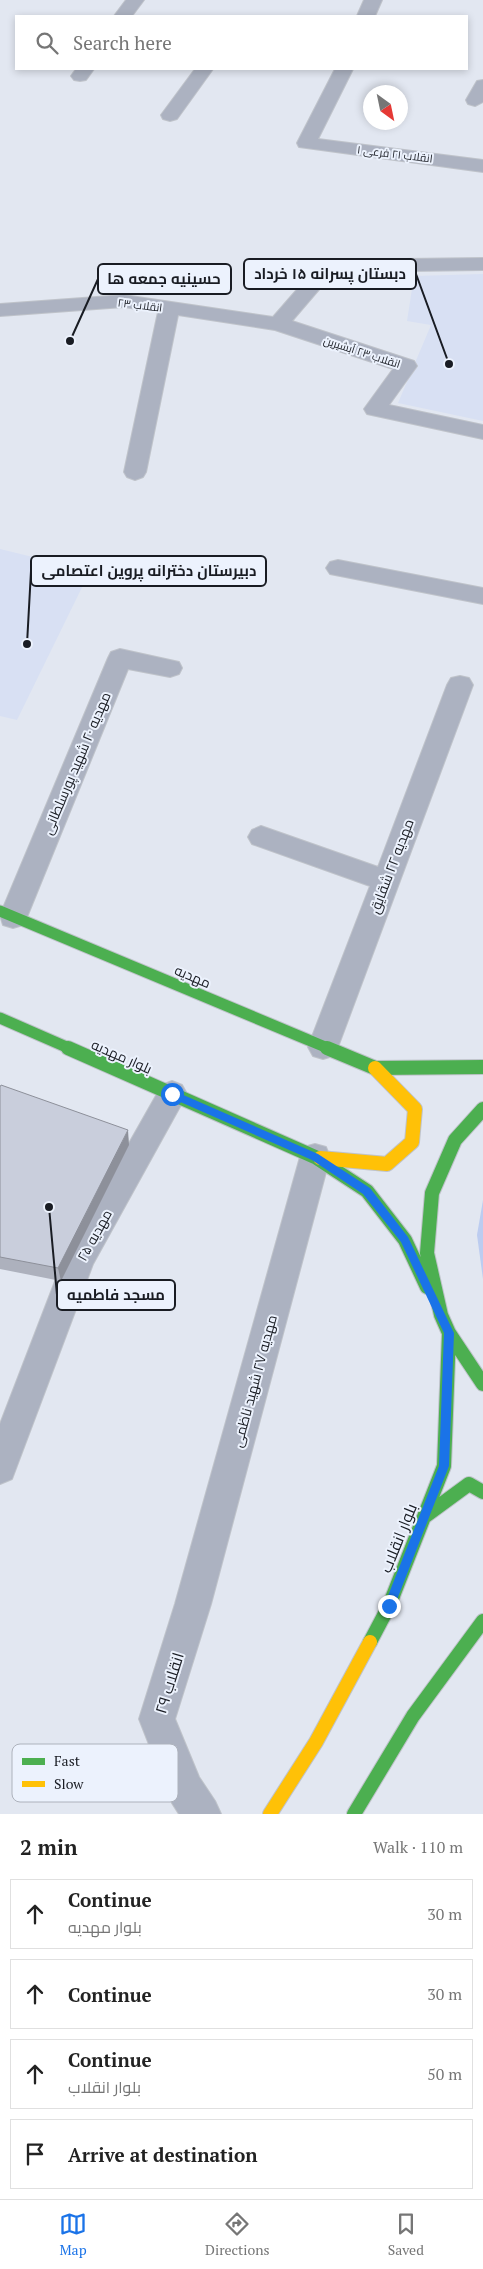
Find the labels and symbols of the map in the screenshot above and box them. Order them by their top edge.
north arrow [363,85,408,130]
street label: انقلاب ۲۱ فرعی ۱ [357,142,433,166]
callout: دبستان پسرانه ۱۵ خرداد [244,259,416,289]
text: دبستان پسرانه ۱۵ خرداد [254,263,406,285]
callout: حسینیه جمعه ها [98,264,231,294]
text: حسینیه جمعه ها [107,268,221,288]
street label: انقلاب ۲۳ [117,295,163,315]
street label: انقلاب ۲۳ آبشیرین [322,333,402,371]
callout: دبیرستان دخترانه پروین اعتصامی [31,556,266,586]
text: دبیرستان دخترانه پروین اعتصامی [42,560,256,582]
street label: مهدیه ۲۰ شهید پورسلطانی [37,689,116,838]
street label: مهدیه ۲۲ شقایق [364,816,418,916]
street label: مهدیه [172,960,214,992]
street label: بلوار مهدیه [89,1034,155,1078]
route start [161,1083,184,1106]
street label: مهدیه ۲۵ [72,1206,116,1264]
callout: مسجد فاطمیه [57,1280,175,1310]
text: مسجد فاطمیه [67,1284,165,1304]
street label: مهدیه ۲۷ شهید ناظمی [227,1313,281,1449]
street label: بلوار انقلاب [374,1500,422,1576]
route end [378,1595,401,1618]
street label: انقلاب ۲۹ [149,1650,189,1716]
legend [12,1744,178,1802]
text: Fast [54,1751,81,1770]
text: Slow [54,1774,84,1793]

